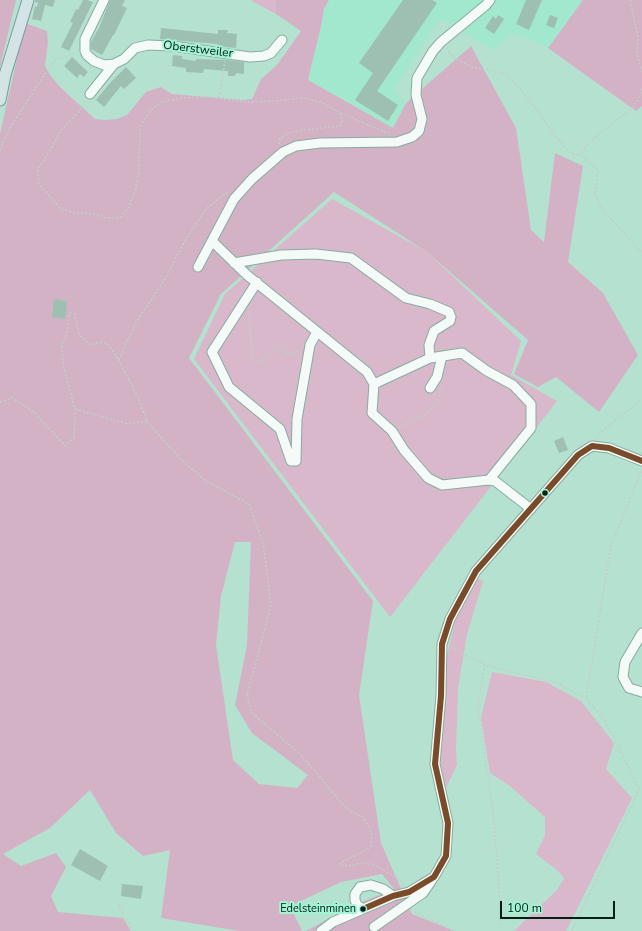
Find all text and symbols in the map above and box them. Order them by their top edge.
street label: Oberstweiler [162,39,234,61]
unlabelled marker [540,488,550,498]
scale bar [502,893,617,919]
text: 100 m [507,900,542,916]
place label: Edelsteinminen [280,902,356,916]
marker: Edelsteinminen [358,904,368,914]

